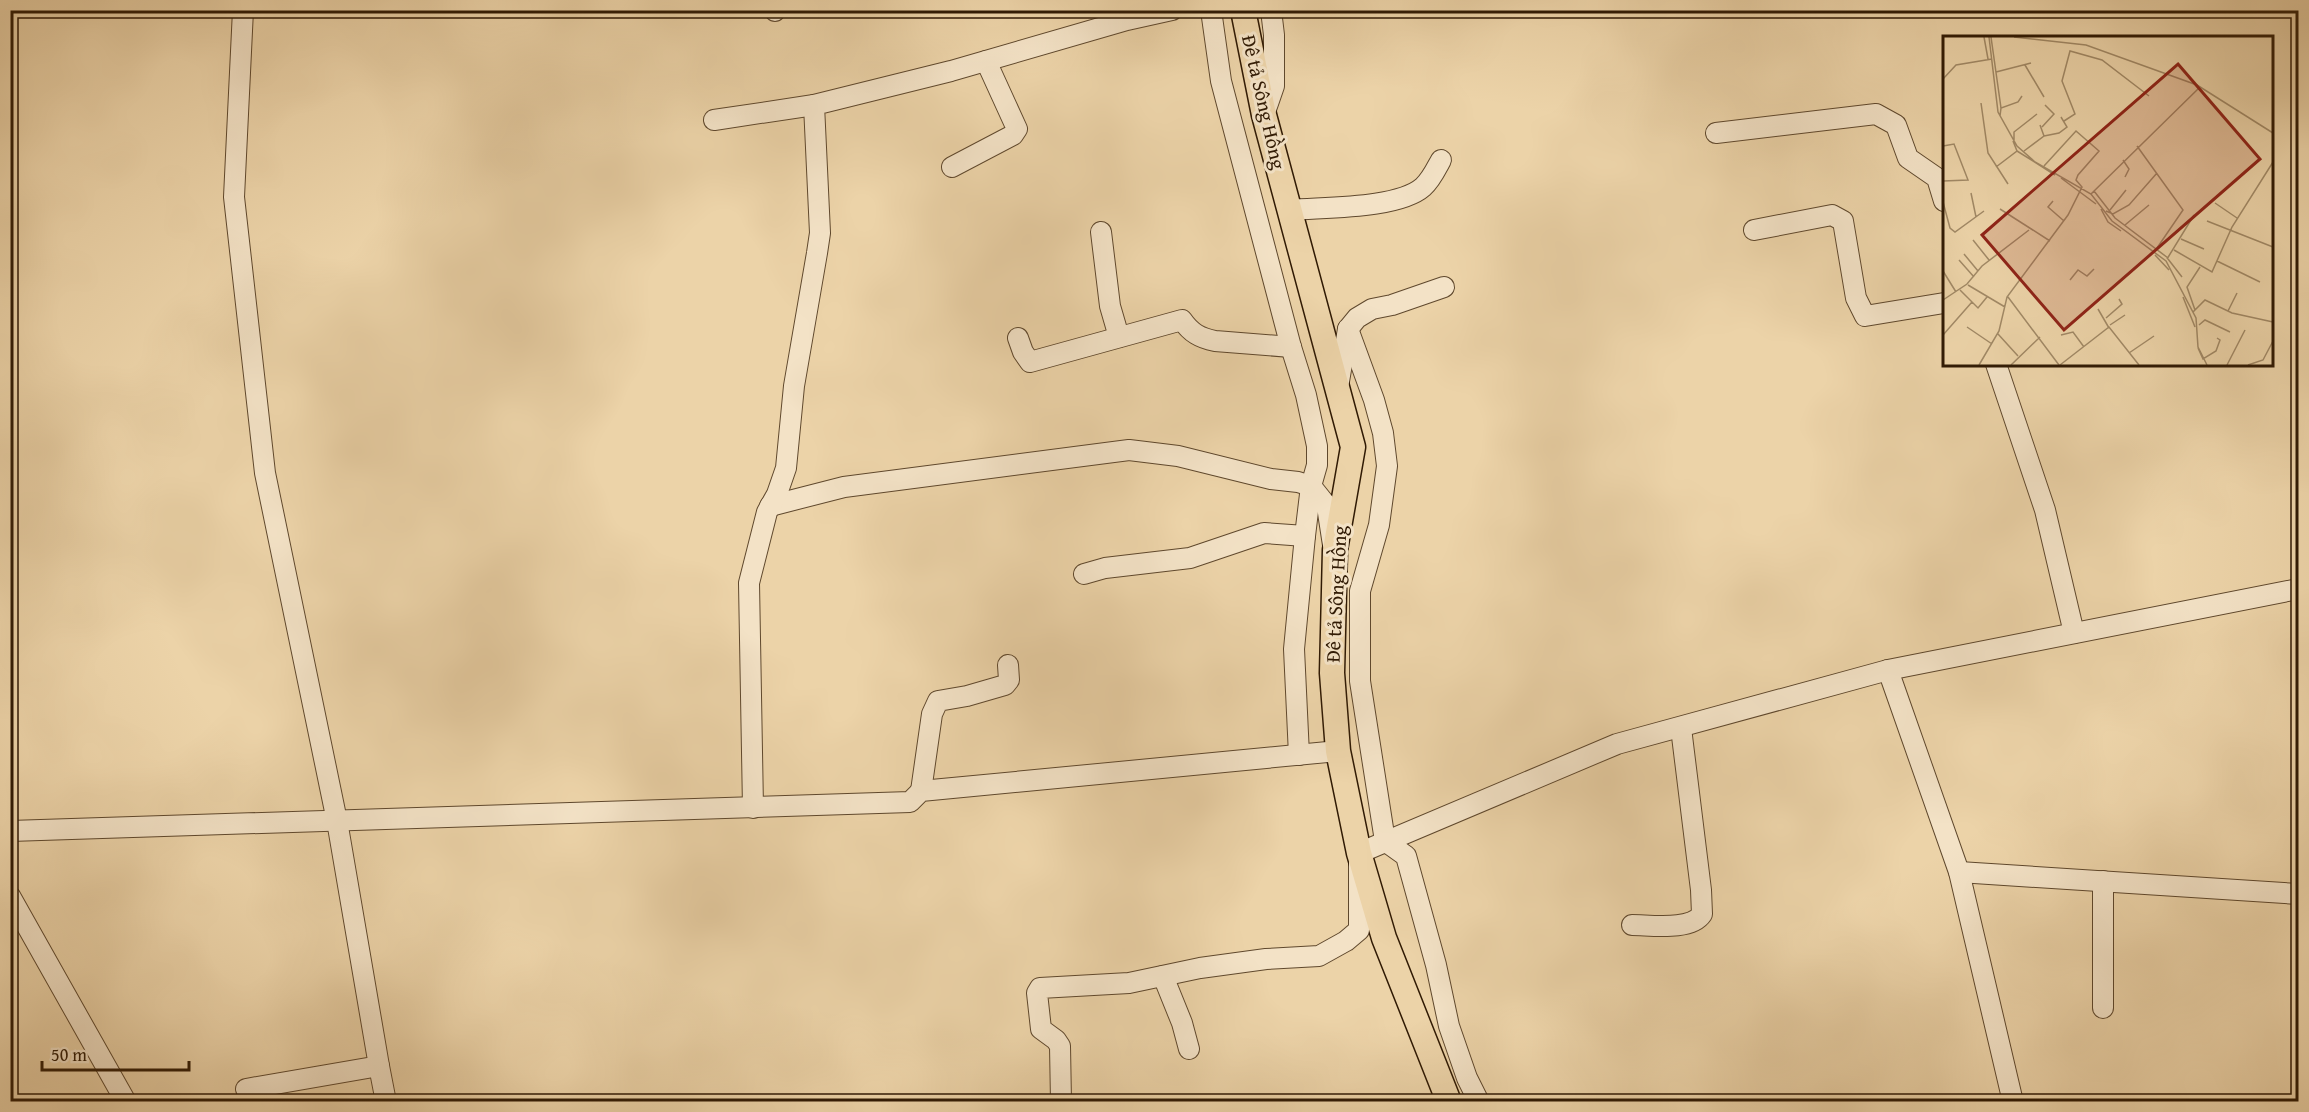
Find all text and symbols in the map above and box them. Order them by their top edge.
street label: Đê tả Sông Hồng [1235,32,1294,172]
inset map [1943,36,2273,366]
street label: Đê tả Sông Hồng [1317,525,1354,663]
scale bar [42,1034,189,1072]
text: 50 m [51,1041,87,1068]

